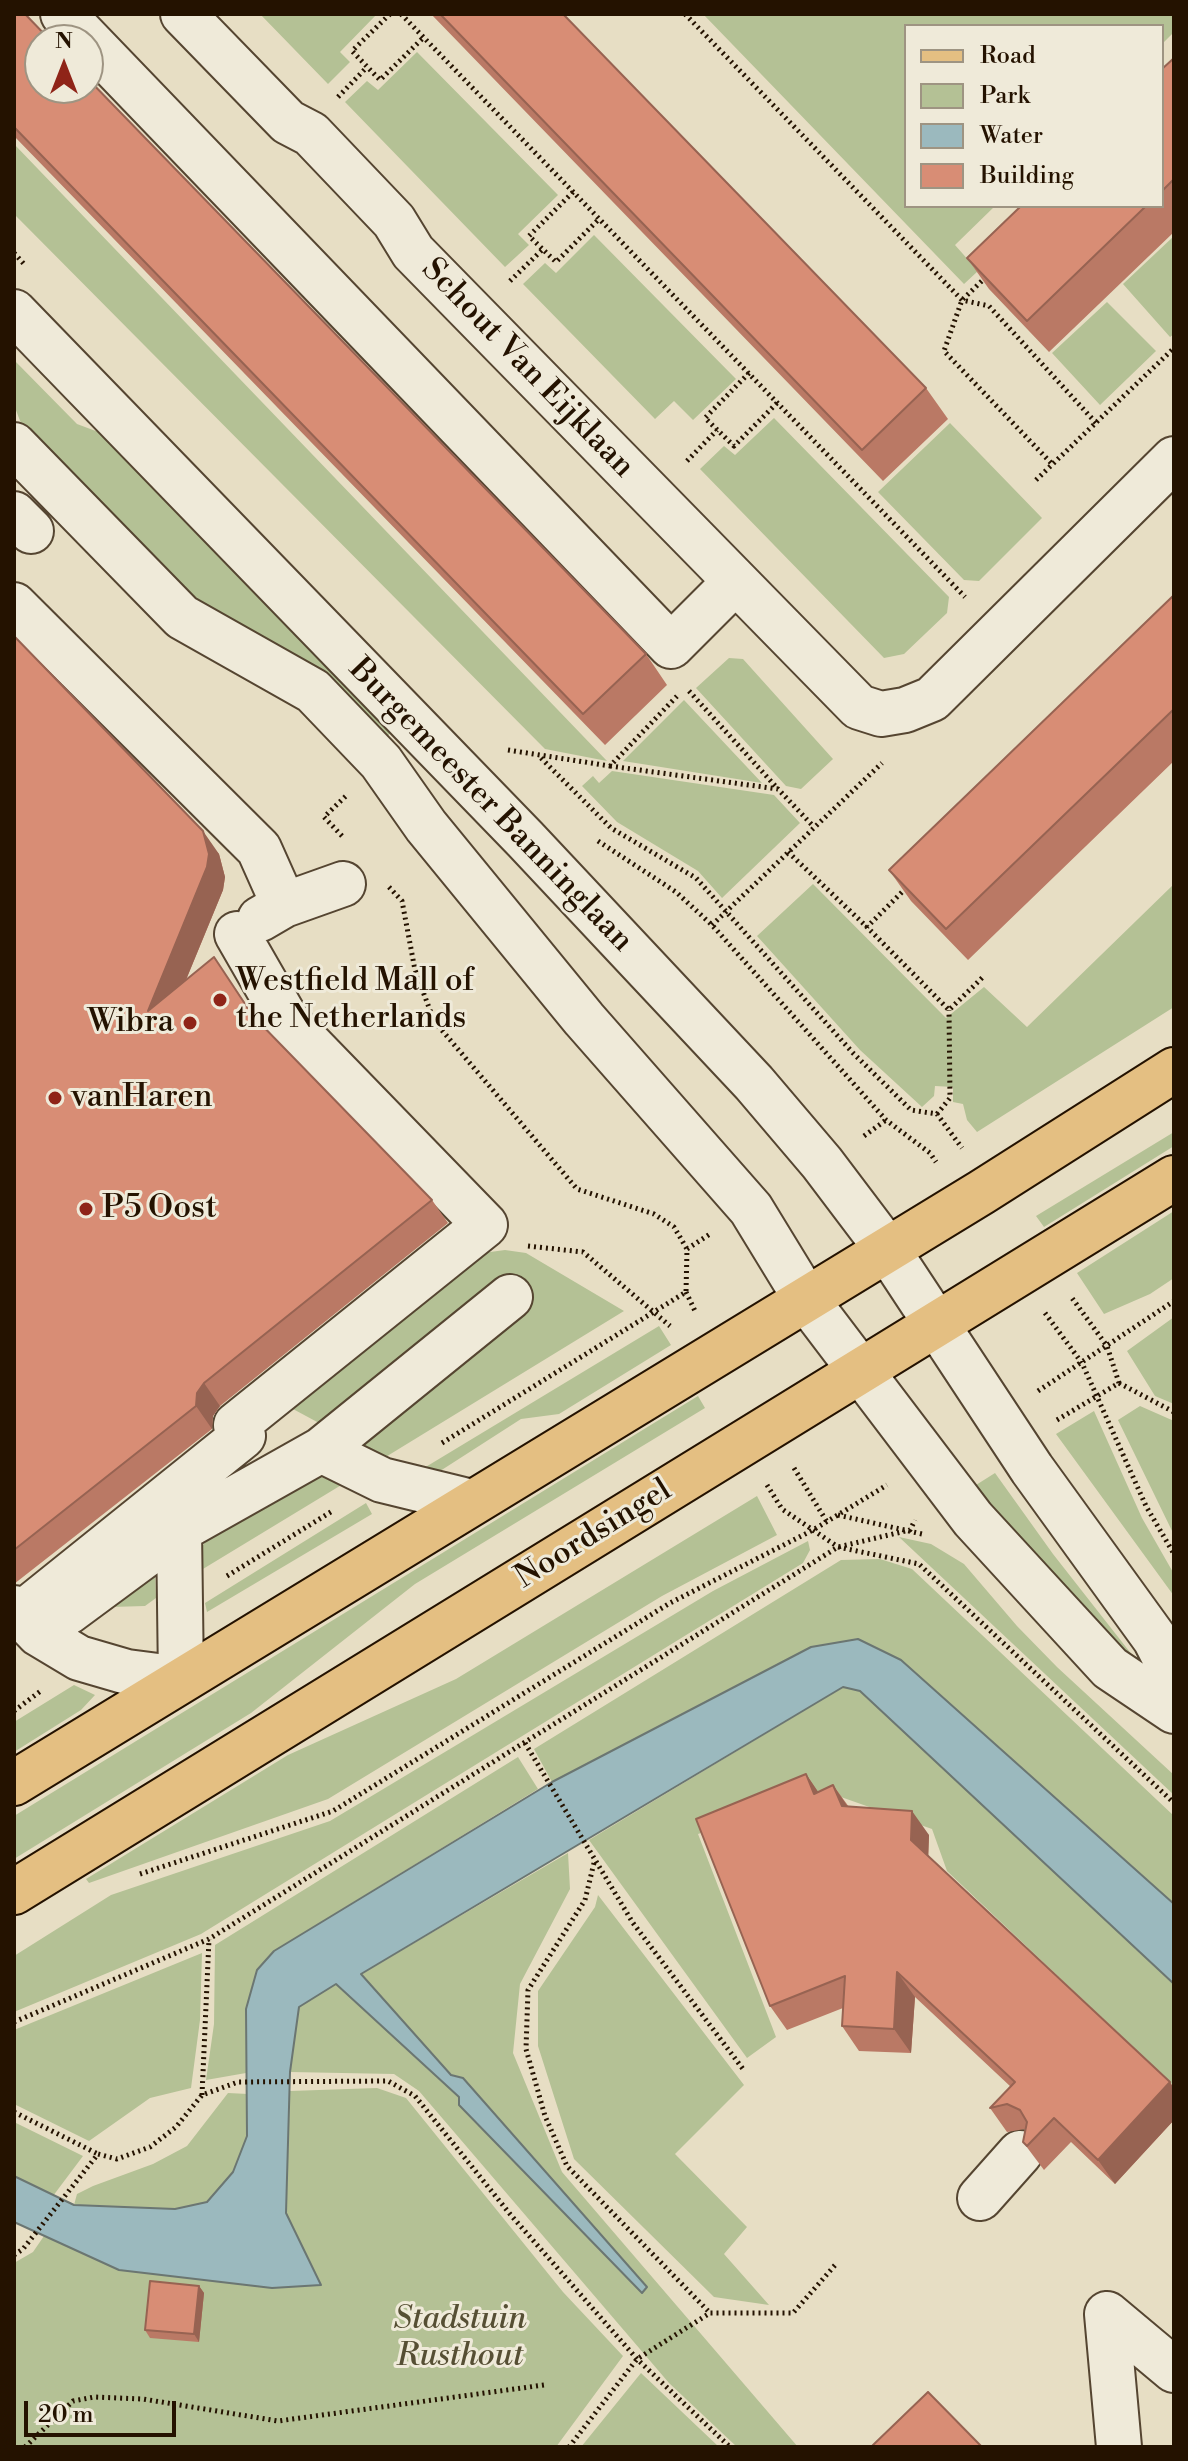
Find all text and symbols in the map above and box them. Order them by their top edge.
north arrow [24,24,104,104]
legend [904,24,1164,208]
text: N [55,28,73,55]
text: Road [980,41,1036,71]
text: Park [980,81,1030,111]
text: Water [980,121,1043,151]
text: Building [980,161,1074,191]
street label: Schout Van Eijklaan [413,251,641,487]
street label: Burgemeester Banninglaan [340,651,640,961]
place label: Westfield Mall of the Netherlands [236,963,474,1038]
marker: Westfield Mall of the Netherlands [211,991,229,1009]
place label: Wibra [87,1004,174,1042]
marker: Wibra [181,1014,199,1032]
place label: vanHaren [71,1079,213,1117]
marker: vanHaren [46,1089,64,1107]
place label: P5 Oost [102,1190,217,1228]
marker: P5 Oost [77,1200,95,1218]
street label: Noordsingel [509,1472,679,1598]
park label: Stadstuin Rusthout [393,2301,527,2376]
scale bar [28,2385,180,2435]
text: 20 m [38,2400,94,2430]

